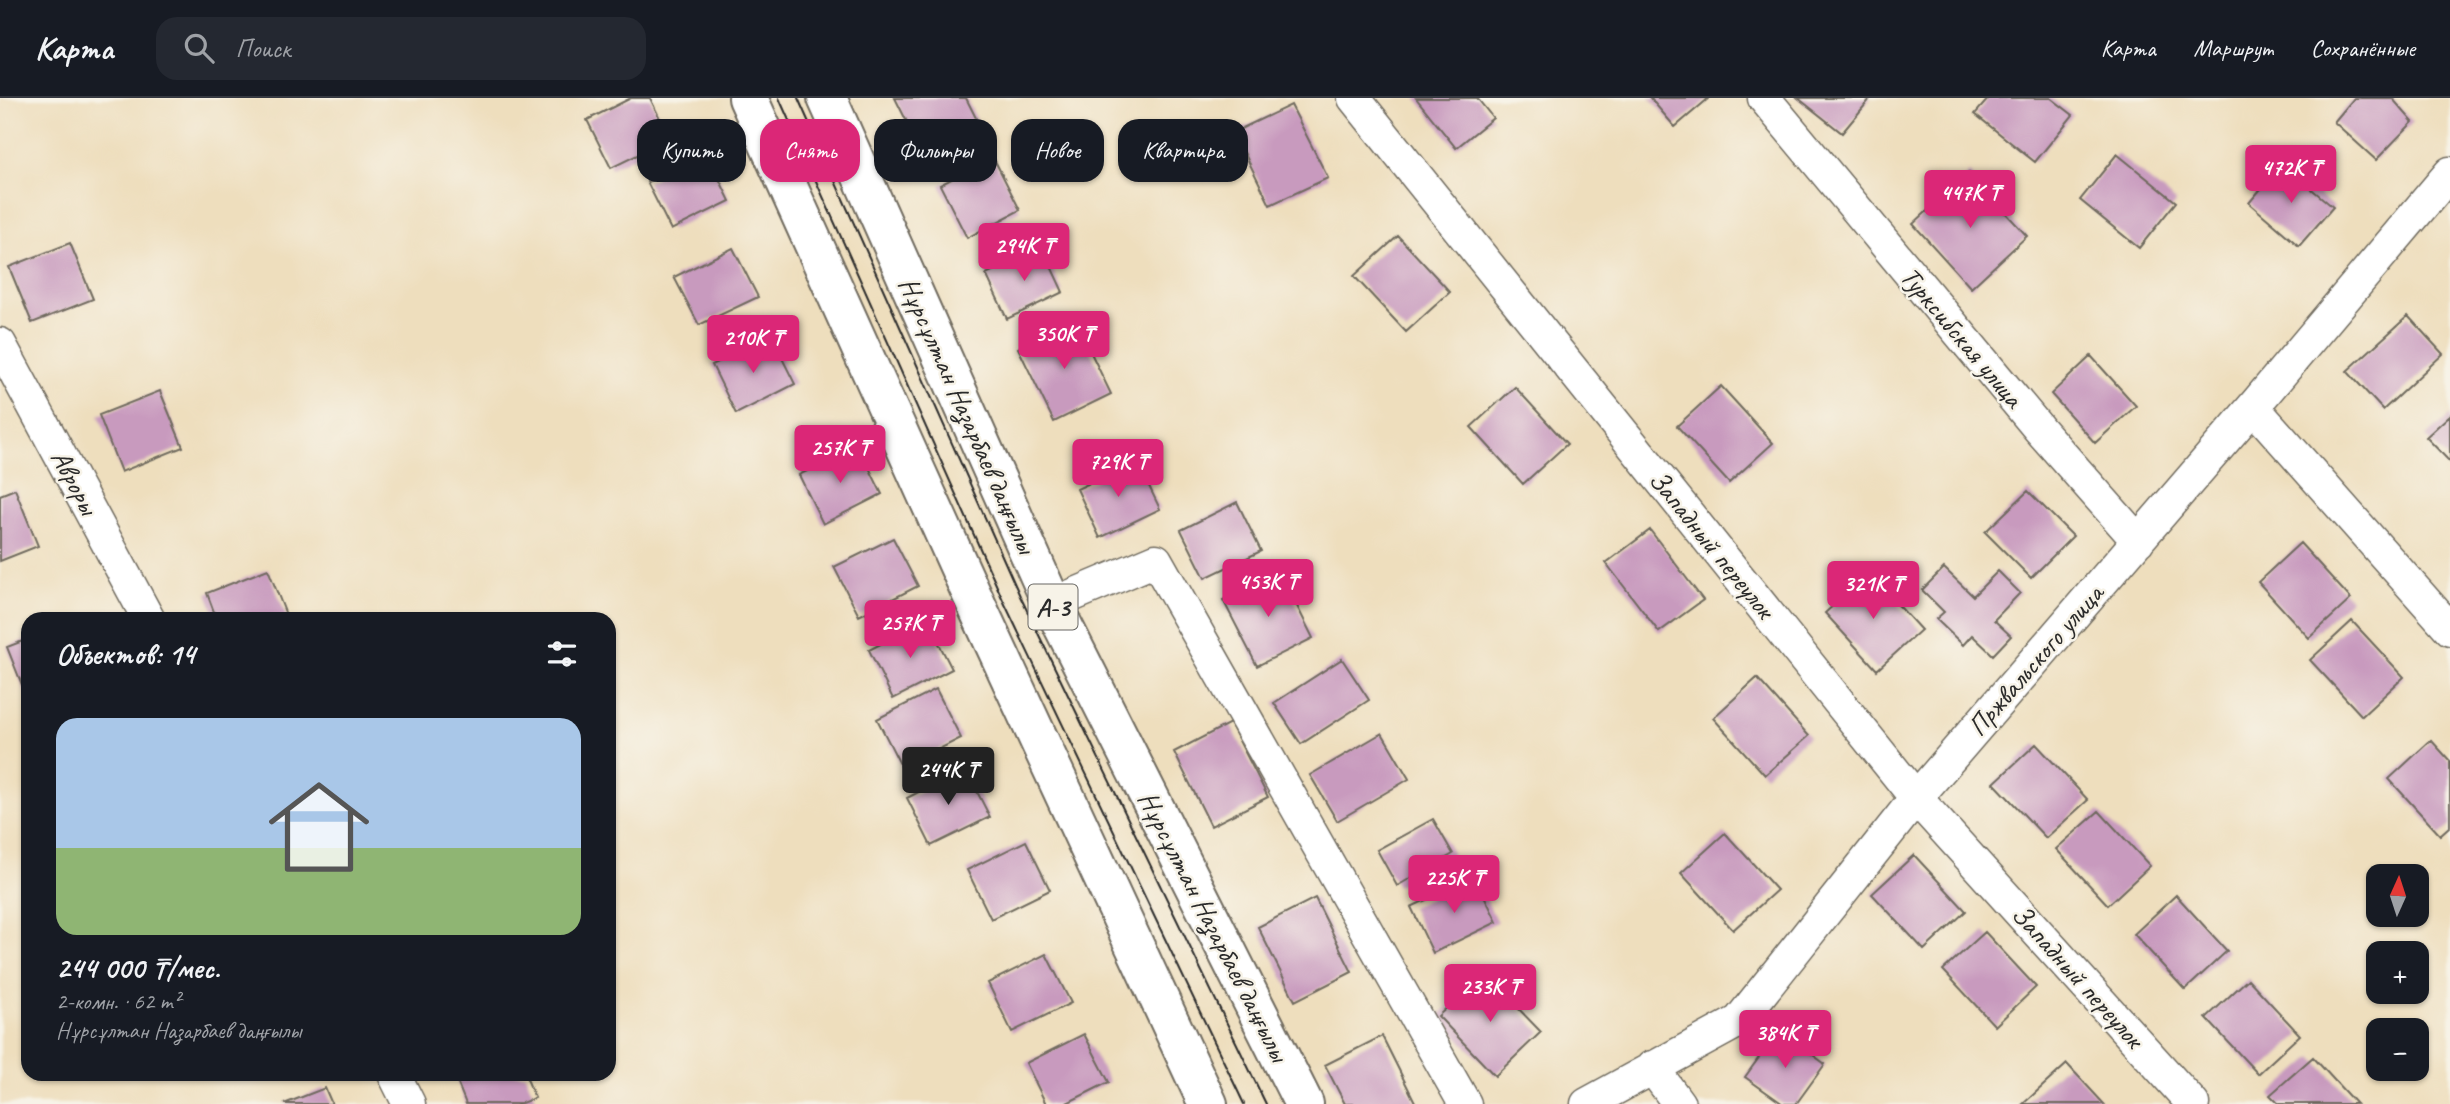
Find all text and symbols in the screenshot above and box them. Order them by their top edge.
search box [156,17,646,80]
text: Карта [35,27,114,69]
icon: search [180,29,218,67]
text: Поиск [236,32,290,65]
text: Карта [2101,33,2156,63]
text: Маршрут [2194,33,2273,63]
text: Сохранённые [2311,33,2415,63]
chip: Купить [637,119,746,182]
chip: Снять [760,119,860,182]
chip: Фильтры [874,119,997,182]
chip: Новое [1011,119,1104,182]
chip: Квартира [1118,119,1248,182]
pin: 472K ₸ [2234,146,2348,205]
text: 472K ₸ [2261,153,2321,182]
pin: 447K ₸ [1913,170,2027,230]
text: 447K ₸ [1940,178,2000,207]
pin: 294K ₸ [967,223,1081,283]
text: 294K ₸ [994,231,1054,260]
street label: Турксибская улица [1893,260,2032,416]
street label: Нұрсұлтан Назарбаев даңғылы [890,271,1046,561]
pin: 350K ₸ [1007,312,1121,371]
pin: 210K ₸ [696,316,810,375]
text: 350K ₸ [1034,319,1094,348]
text: 210K ₸ [723,323,783,352]
pin: 257K ₸ [783,426,897,485]
text: 257K ₸ [810,433,870,462]
pin: 729K ₸ [1061,440,1175,499]
street label: Авроры [44,444,108,522]
text: 729K ₸ [1088,447,1148,476]
street label: Западный переулок [1641,463,1784,627]
pin: 453K ₸ [1211,560,1325,619]
pin: 321K ₸ [1816,561,1930,621]
text: 453K ₸ [1238,567,1298,596]
text: 321K ₸ [1843,569,1903,598]
street label: Пржвальского улица [1960,575,2112,743]
road number: А-3 [1028,584,1078,629]
pin: 257K ₸ [853,601,967,660]
text: 257K ₸ [880,608,940,637]
text: Объектов: 14 [56,635,195,673]
icon: filters [543,635,581,673]
pin: 244K ₸ [891,748,1005,807]
text: 244K ₸ [918,755,978,784]
icon: home [256,764,382,890]
street label: Нұрсұлтан Назарбаев даңғылы [1130,785,1298,1069]
pin: 225K ₸ [1397,856,1511,915]
text: 225K ₸ [1424,863,1484,892]
north arrow [2366,864,2429,928]
map controls [2366,864,2429,1081]
street label: Западный переулок [2004,897,2153,1057]
button: + [2366,941,2429,1004]
text: 244 000 ₸/мес. [56,949,220,987]
pin: 233K ₸ [1433,964,1547,1024]
text: 233K ₸ [1460,972,1520,1001]
text: 2-комн. · 62 m² [56,987,180,1016]
pin: 384K ₸ [1728,1010,1842,1070]
text: Нұрсұлтан Назарбаев даңғылы [56,1016,301,1045]
text: 384K ₸ [1755,1018,1815,1047]
button: − [2366,1018,2429,1081]

